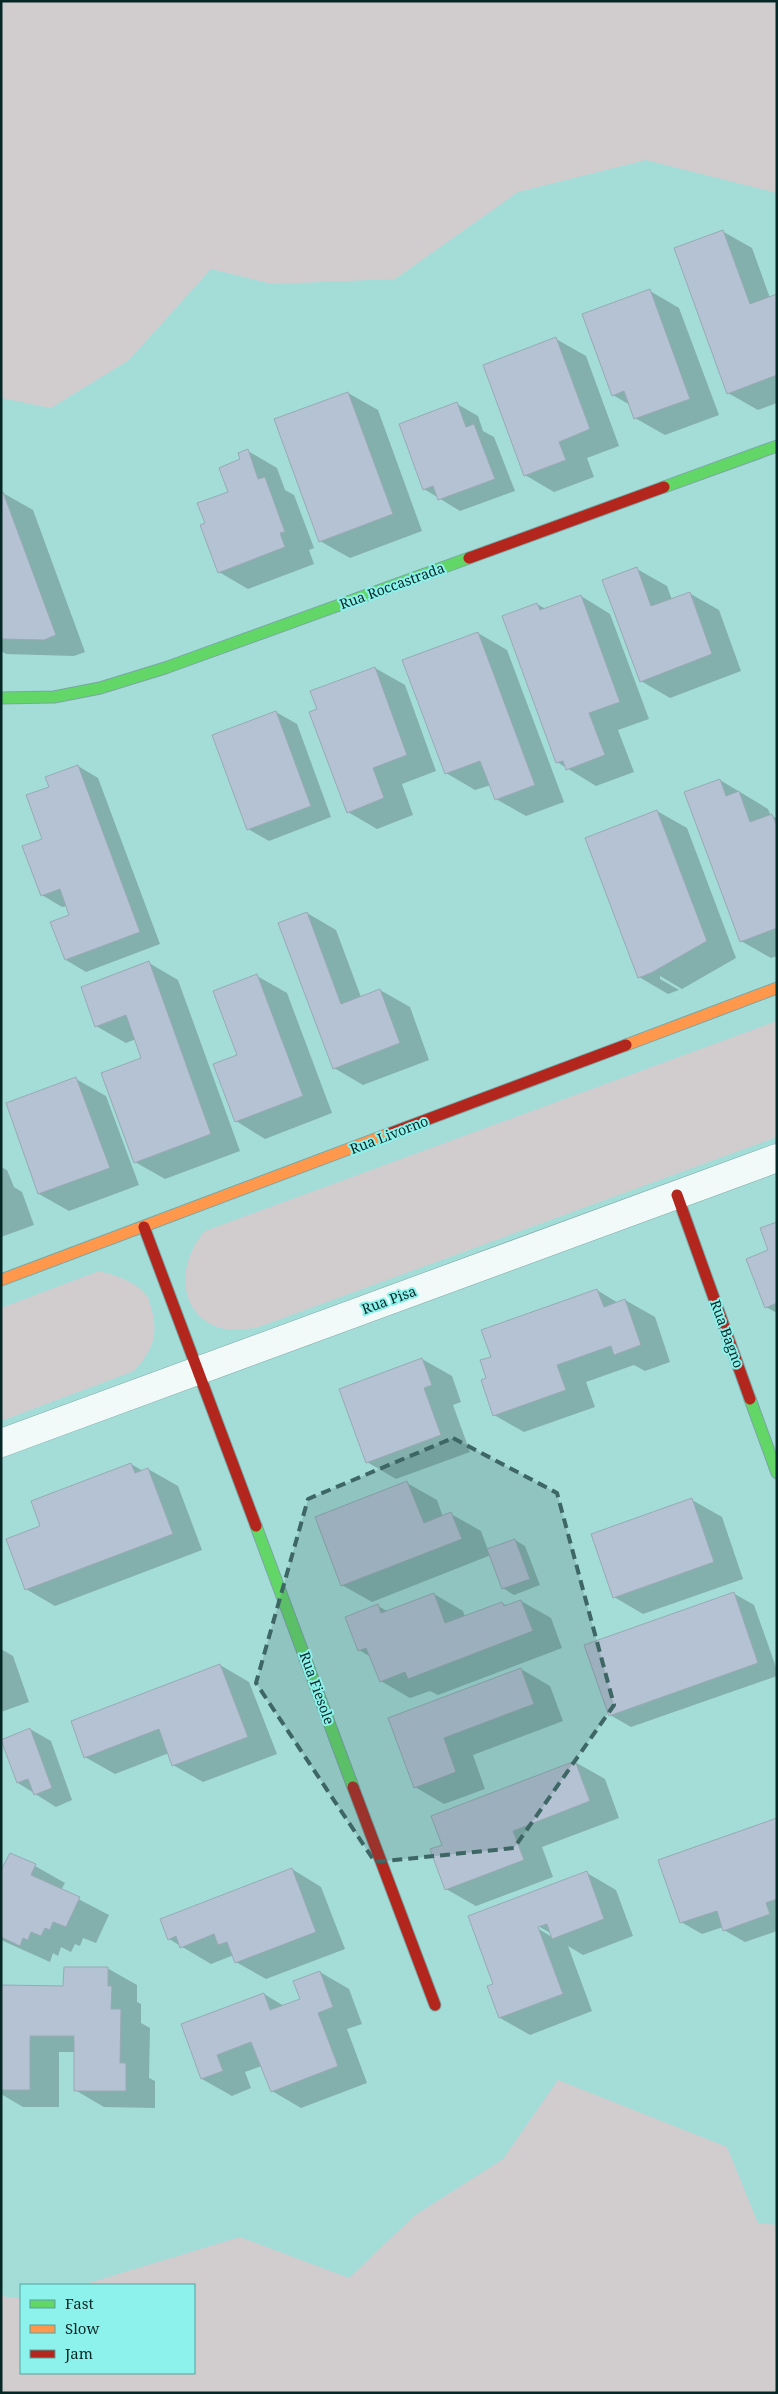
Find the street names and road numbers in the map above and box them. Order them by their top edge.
street label: Rua Roccastrada [337,558,447,613]
street label: Rua Livorno [347,1111,431,1158]
street label: Rua Pisa [359,1281,419,1318]
street label: Rua Bagno [706,1297,749,1371]
street label: Rua Fiesole [296,1649,339,1727]

